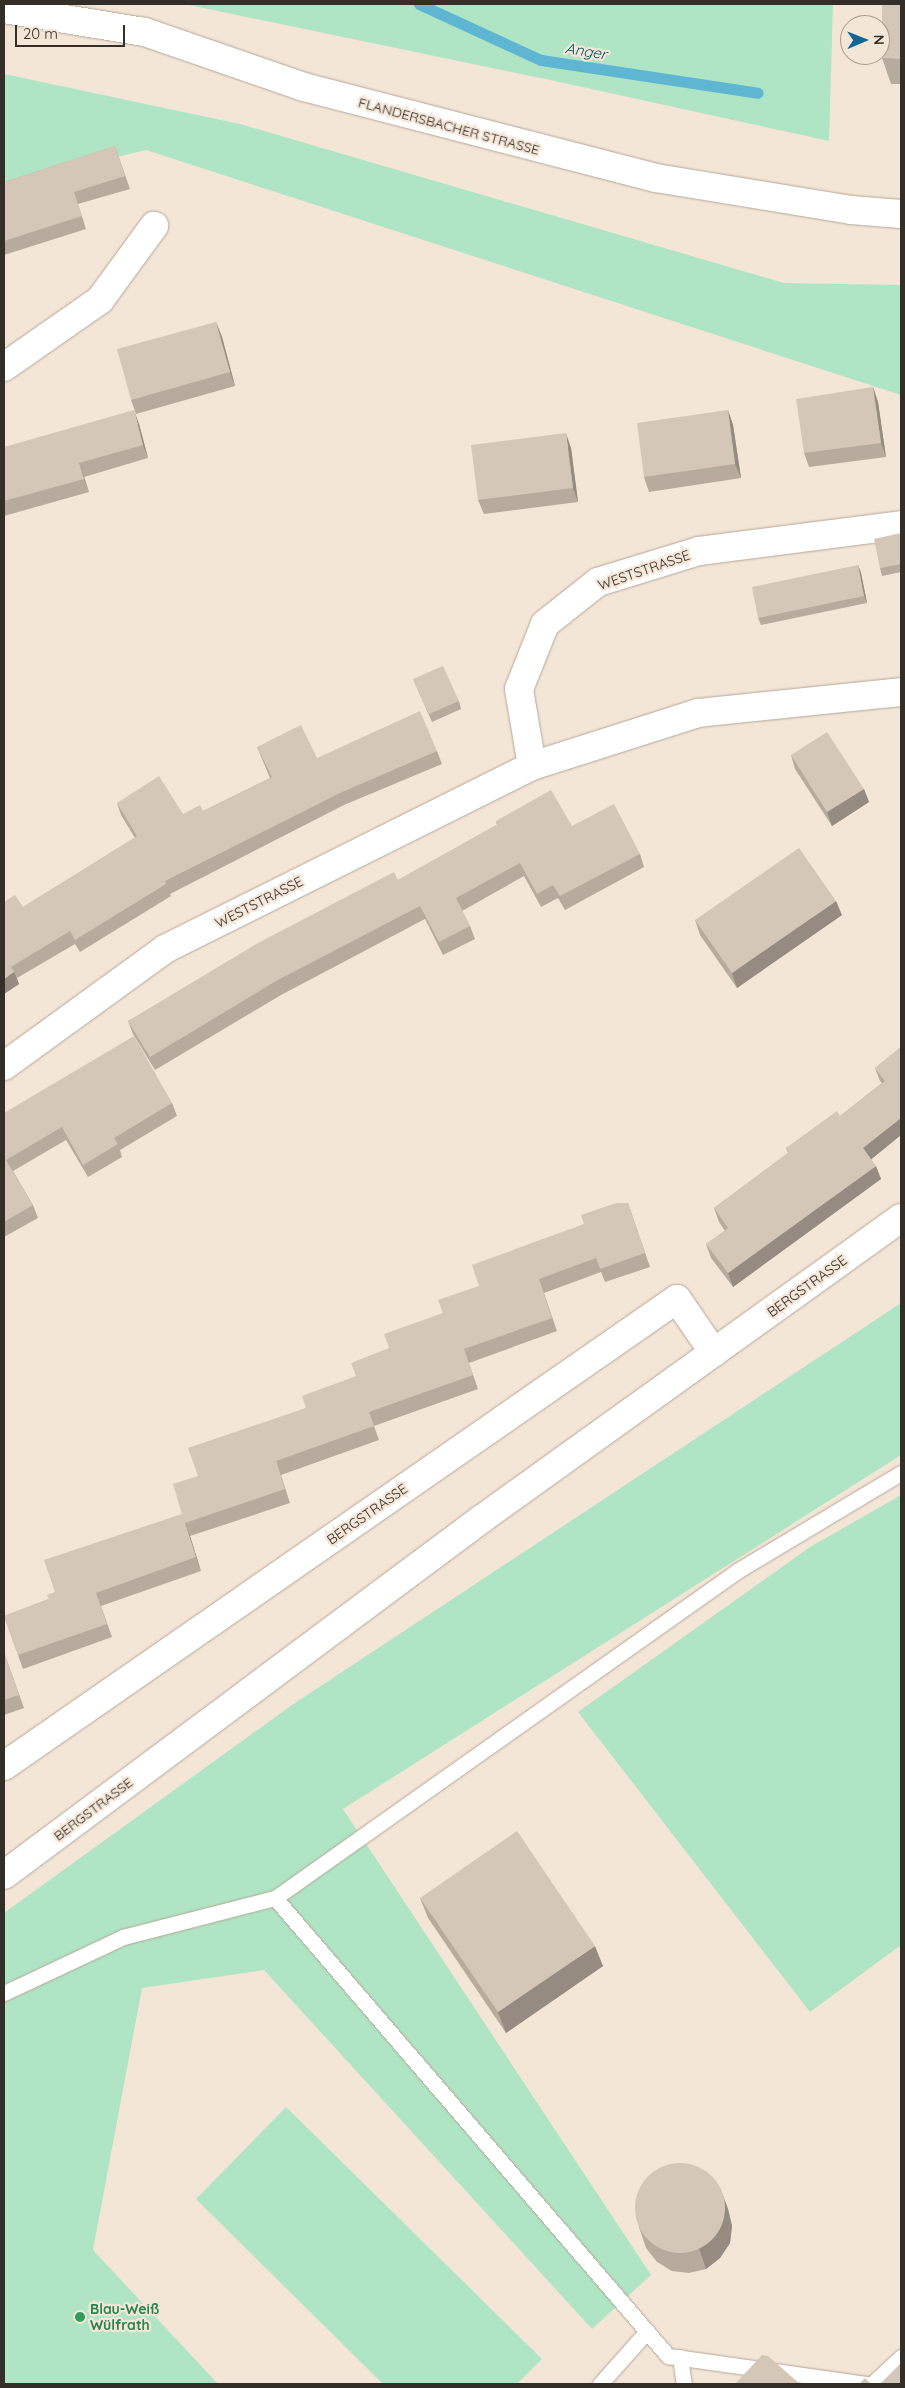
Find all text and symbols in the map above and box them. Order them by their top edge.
scale bar [18,15,128,47]
north arrow [840,15,890,65]
text: 20 m [23,24,58,43]
text: N [870,34,888,45]
water label: Anger [564,39,608,63]
street label: FLANDERSBACHER STRASSE [357,94,541,158]
street label: WESTSTRASSE [596,546,692,594]
street label: WESTSTRASSE [212,873,306,931]
street label: BERGSTRASSE [764,1251,850,1321]
street label: BERGSTRASSE [323,1480,411,1548]
street label: BERGSTRASSE [50,1774,136,1844]
place label: Blau-Weiß Wülfrath [90,2301,159,2334]
marker: Blau-Weiß Wülfrath [74,2311,86,2323]

